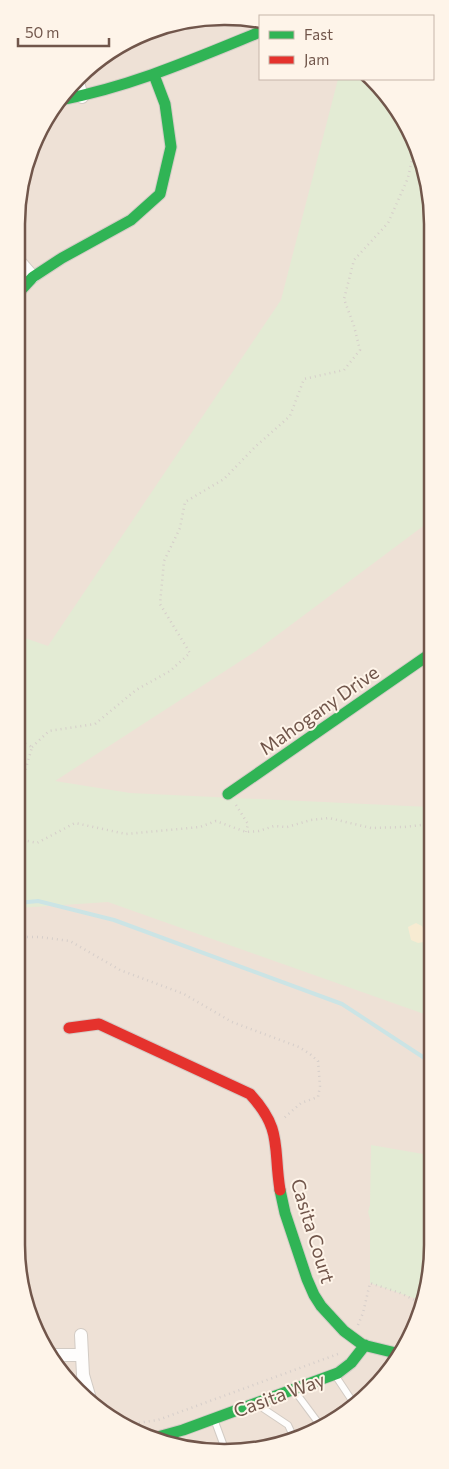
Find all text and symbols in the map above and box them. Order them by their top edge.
scale bar [18,15,109,47]
legend [259,15,434,80]
text: 50 m [25,23,59,41]
text: Fast [304,25,333,43]
text: Jam [304,50,329,68]
street label: Mahogany Drive [255,660,383,759]
street label: Casita Court [287,1176,340,1286]
street label: Casita Way [230,1367,328,1422]

